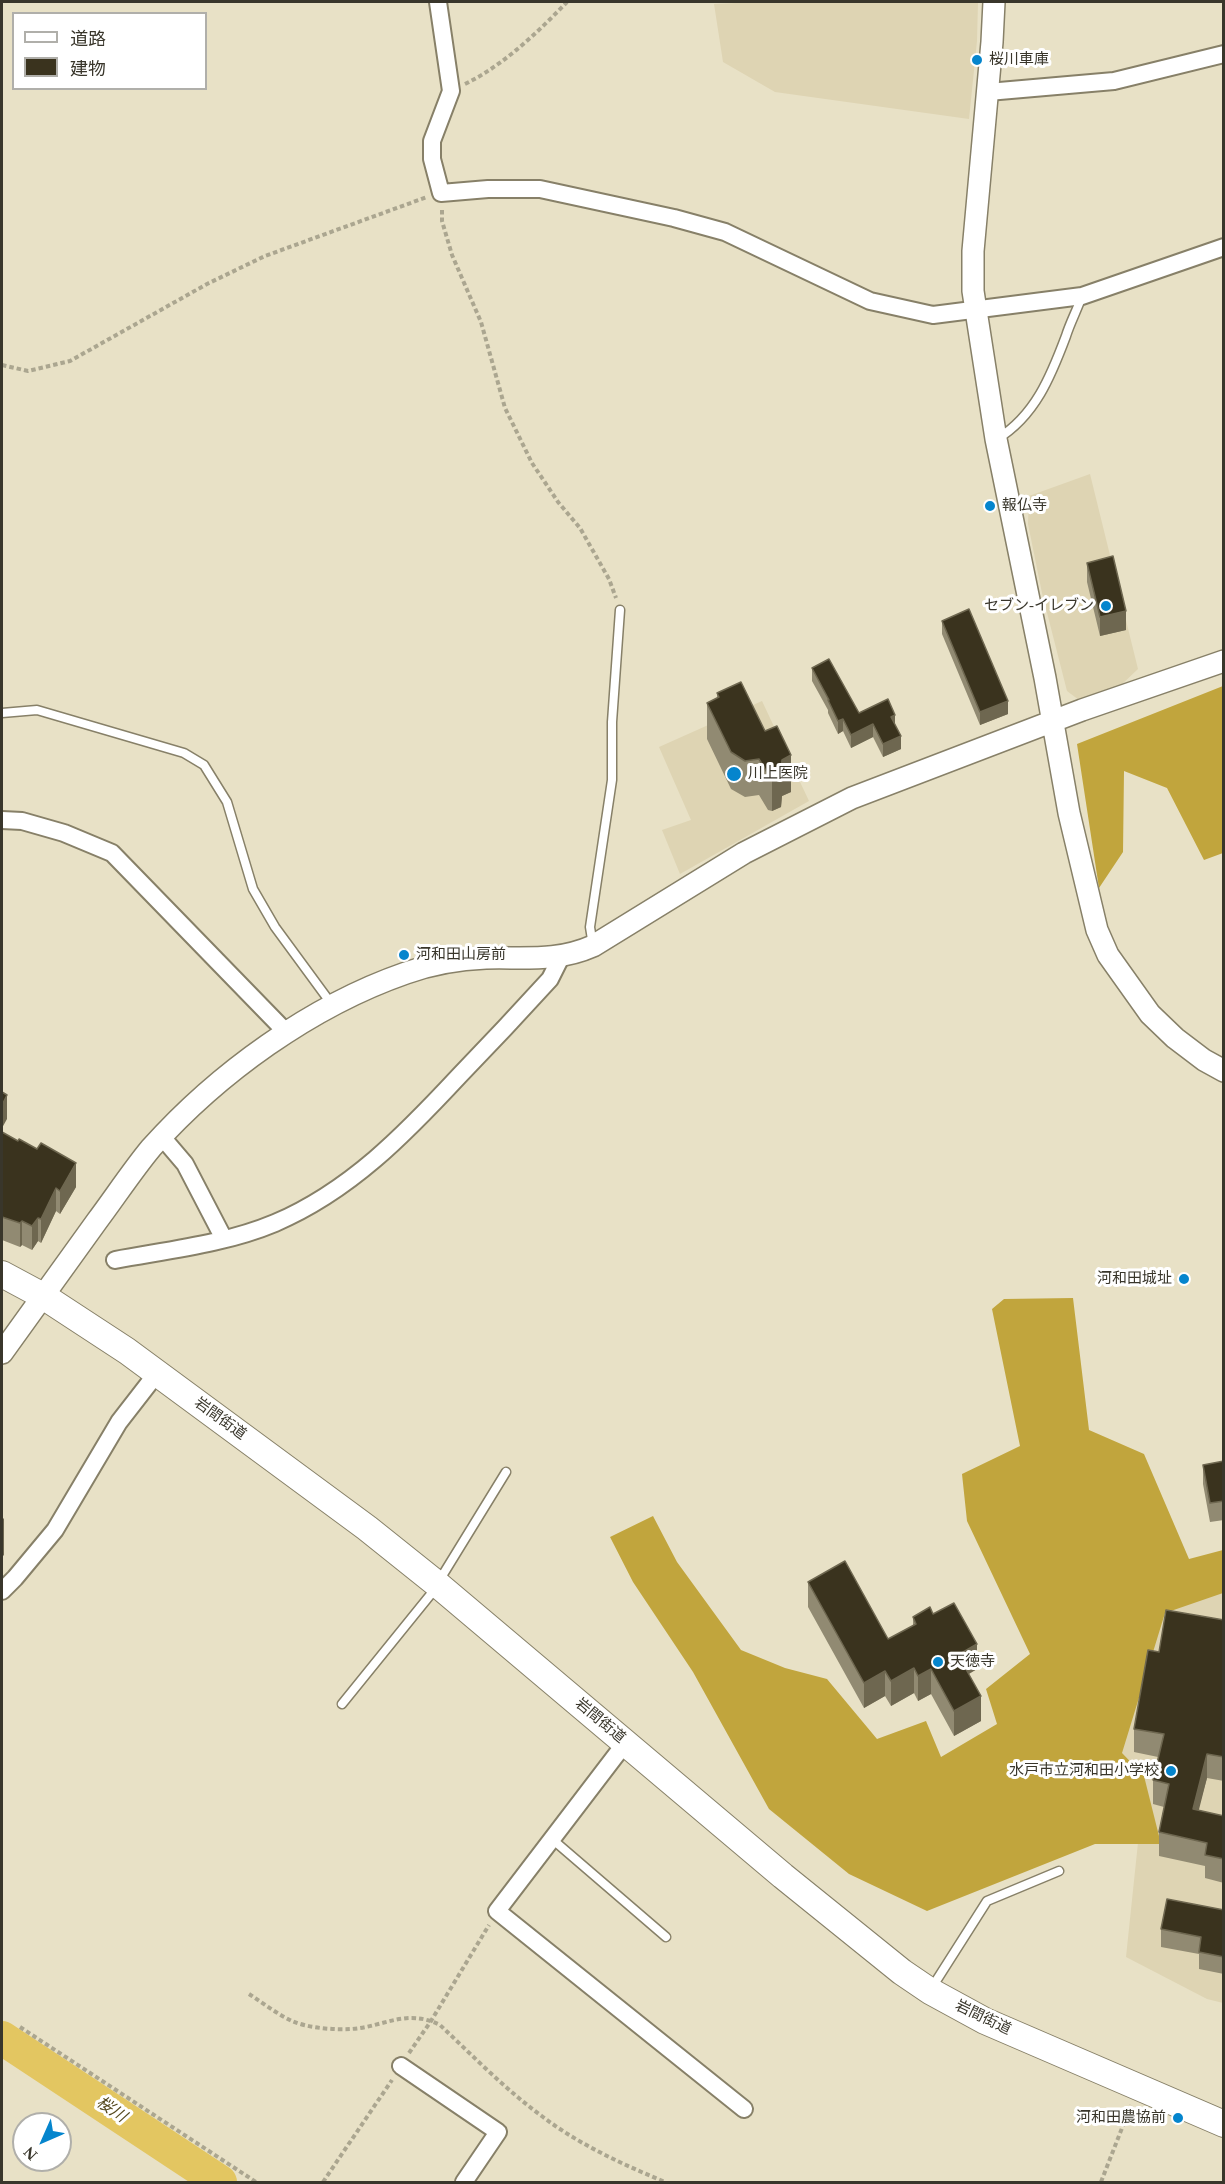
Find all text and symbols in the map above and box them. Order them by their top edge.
legend [12,12,207,90]
text: 道路 [70,29,106,49]
place label: 桜川車庫 [989,51,1049,69]
marker: 桜川車庫 [970,53,984,67]
text: 建物 [70,59,106,79]
place label: 報仏寺 [1002,497,1047,515]
marker: 報仏寺 [983,499,997,513]
place label: セブン-イレブン [984,597,1094,615]
marker: セブン-イレブン [1099,599,1113,613]
marker: 川上医院 [725,765,743,783]
place label: 川上医院 [748,765,808,783]
place label: 河和田山房前 [416,946,506,964]
marker: 河和田山房前 [397,948,411,962]
place label: 河和田城址 [1097,1270,1172,1288]
marker: 河和田城址 [1177,1272,1191,1286]
street label: 岩間街道 [190,1394,250,1444]
place label: 天徳寺 [950,1653,995,1671]
marker: 天徳寺 [931,1655,945,1669]
street label: 岩間街道 [571,1695,629,1747]
place label: 水戸市立河和田小学校 [1009,1762,1159,1780]
marker: 水戸市立河和田小学校 [1164,1764,1178,1778]
street label: 岩間街道 [952,1997,1014,2039]
water label: 桜川 [92,2093,130,2127]
place label: 河和田農協前 [1076,2109,1166,2127]
marker: 河和田農協前 [1171,2111,1185,2125]
north arrow [12,2112,72,2172]
text: N [20,2144,40,2164]

